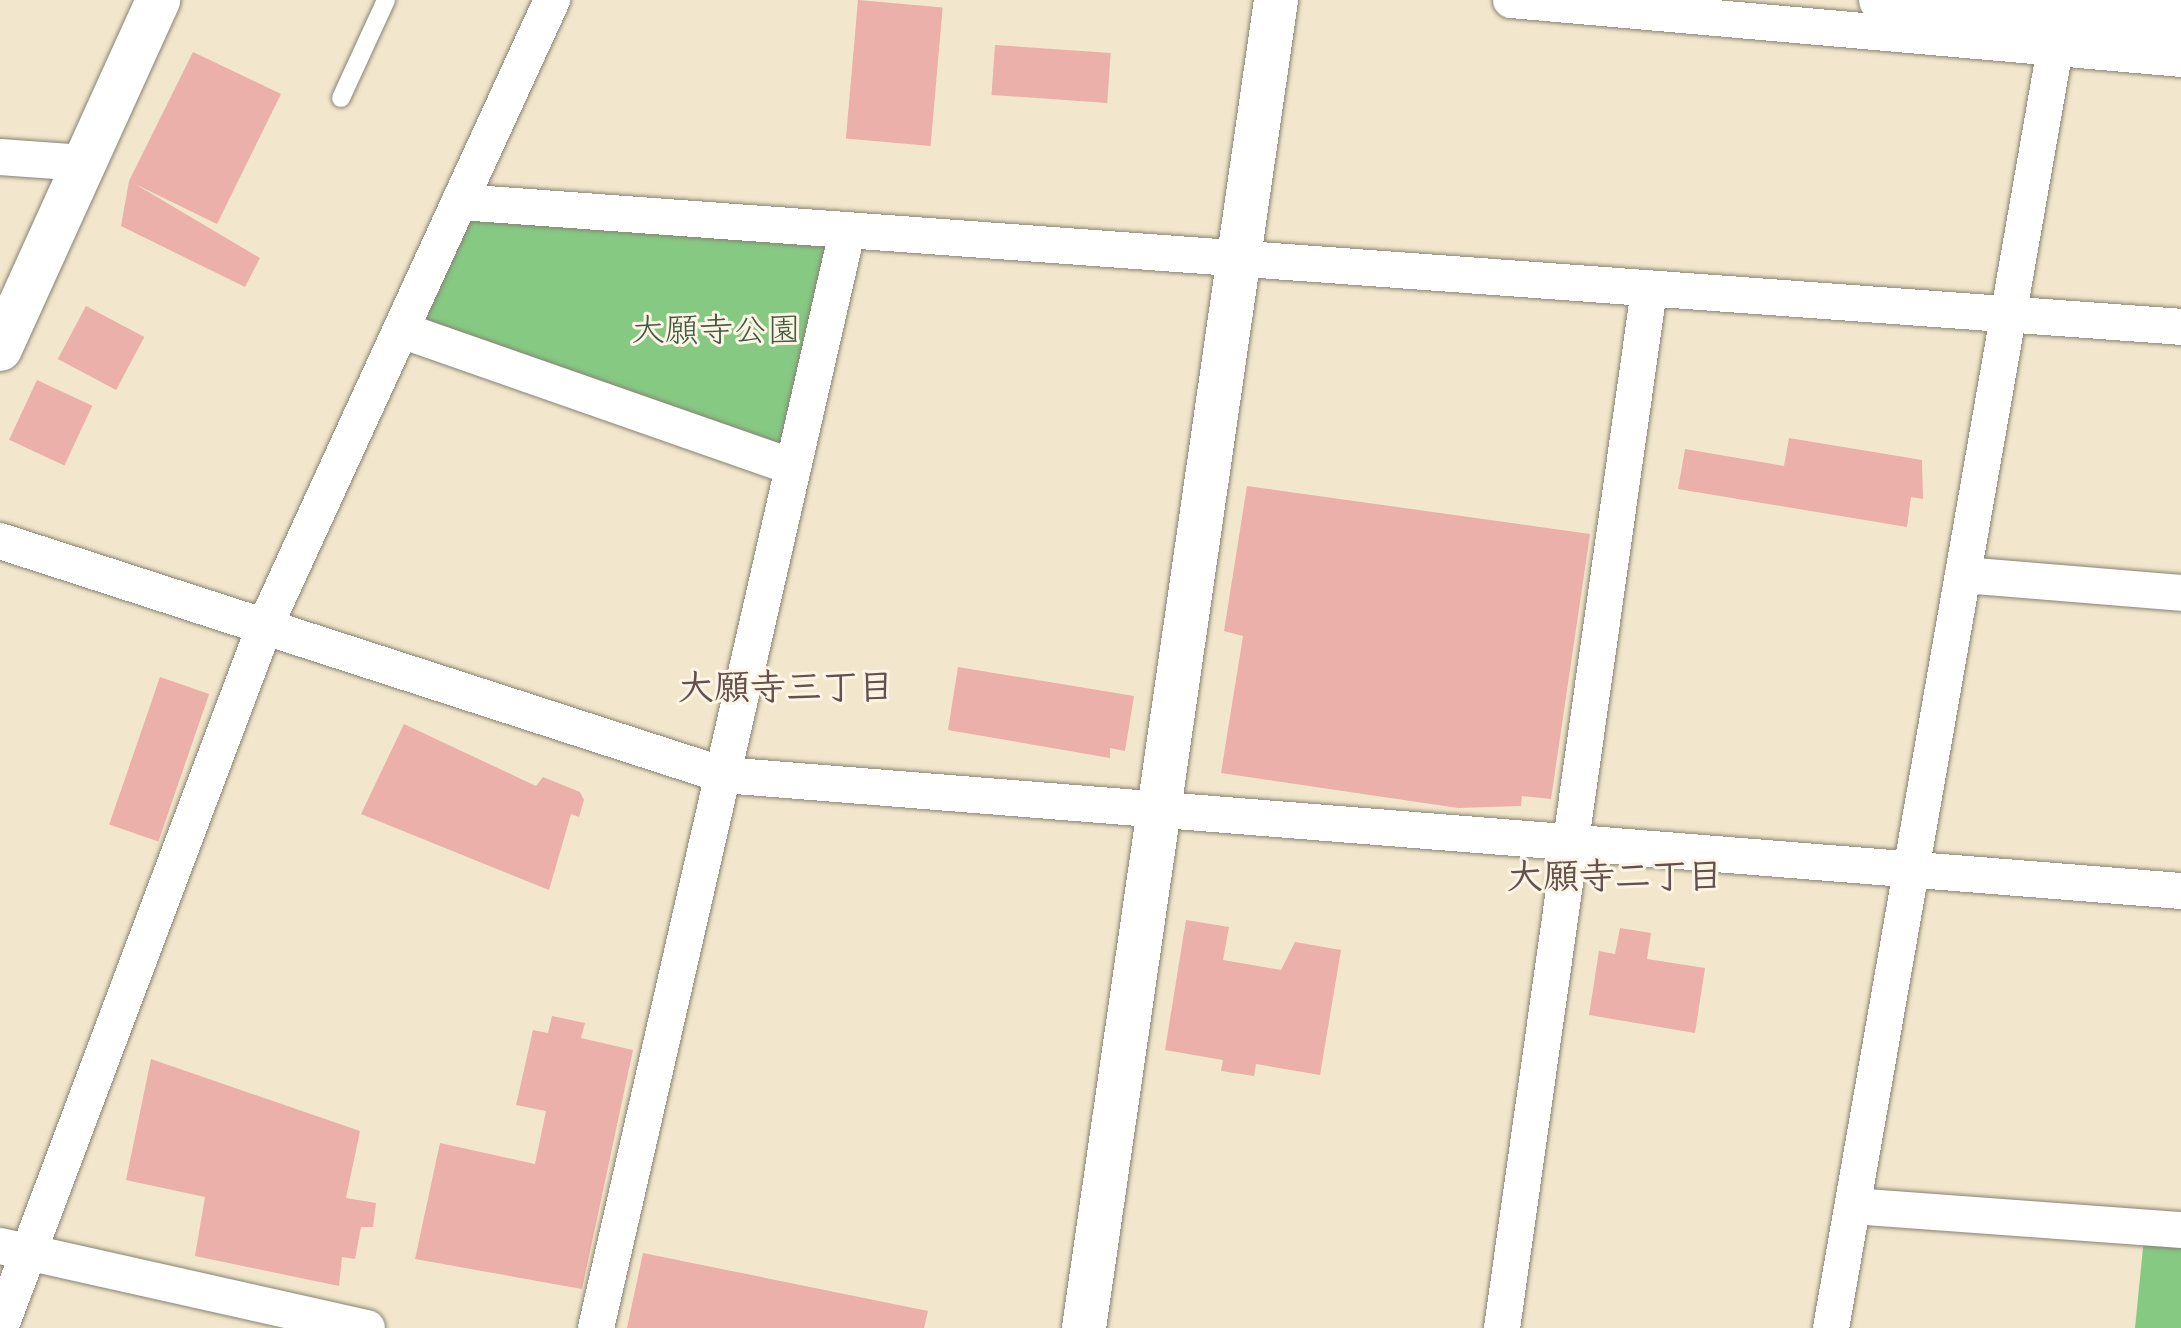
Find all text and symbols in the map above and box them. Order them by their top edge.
park label: 大願寺公園 [631,310,801,350]
district label: 大願寺三丁目 [678,666,894,710]
district label: 大願寺二丁目 [1507,855,1723,899]

